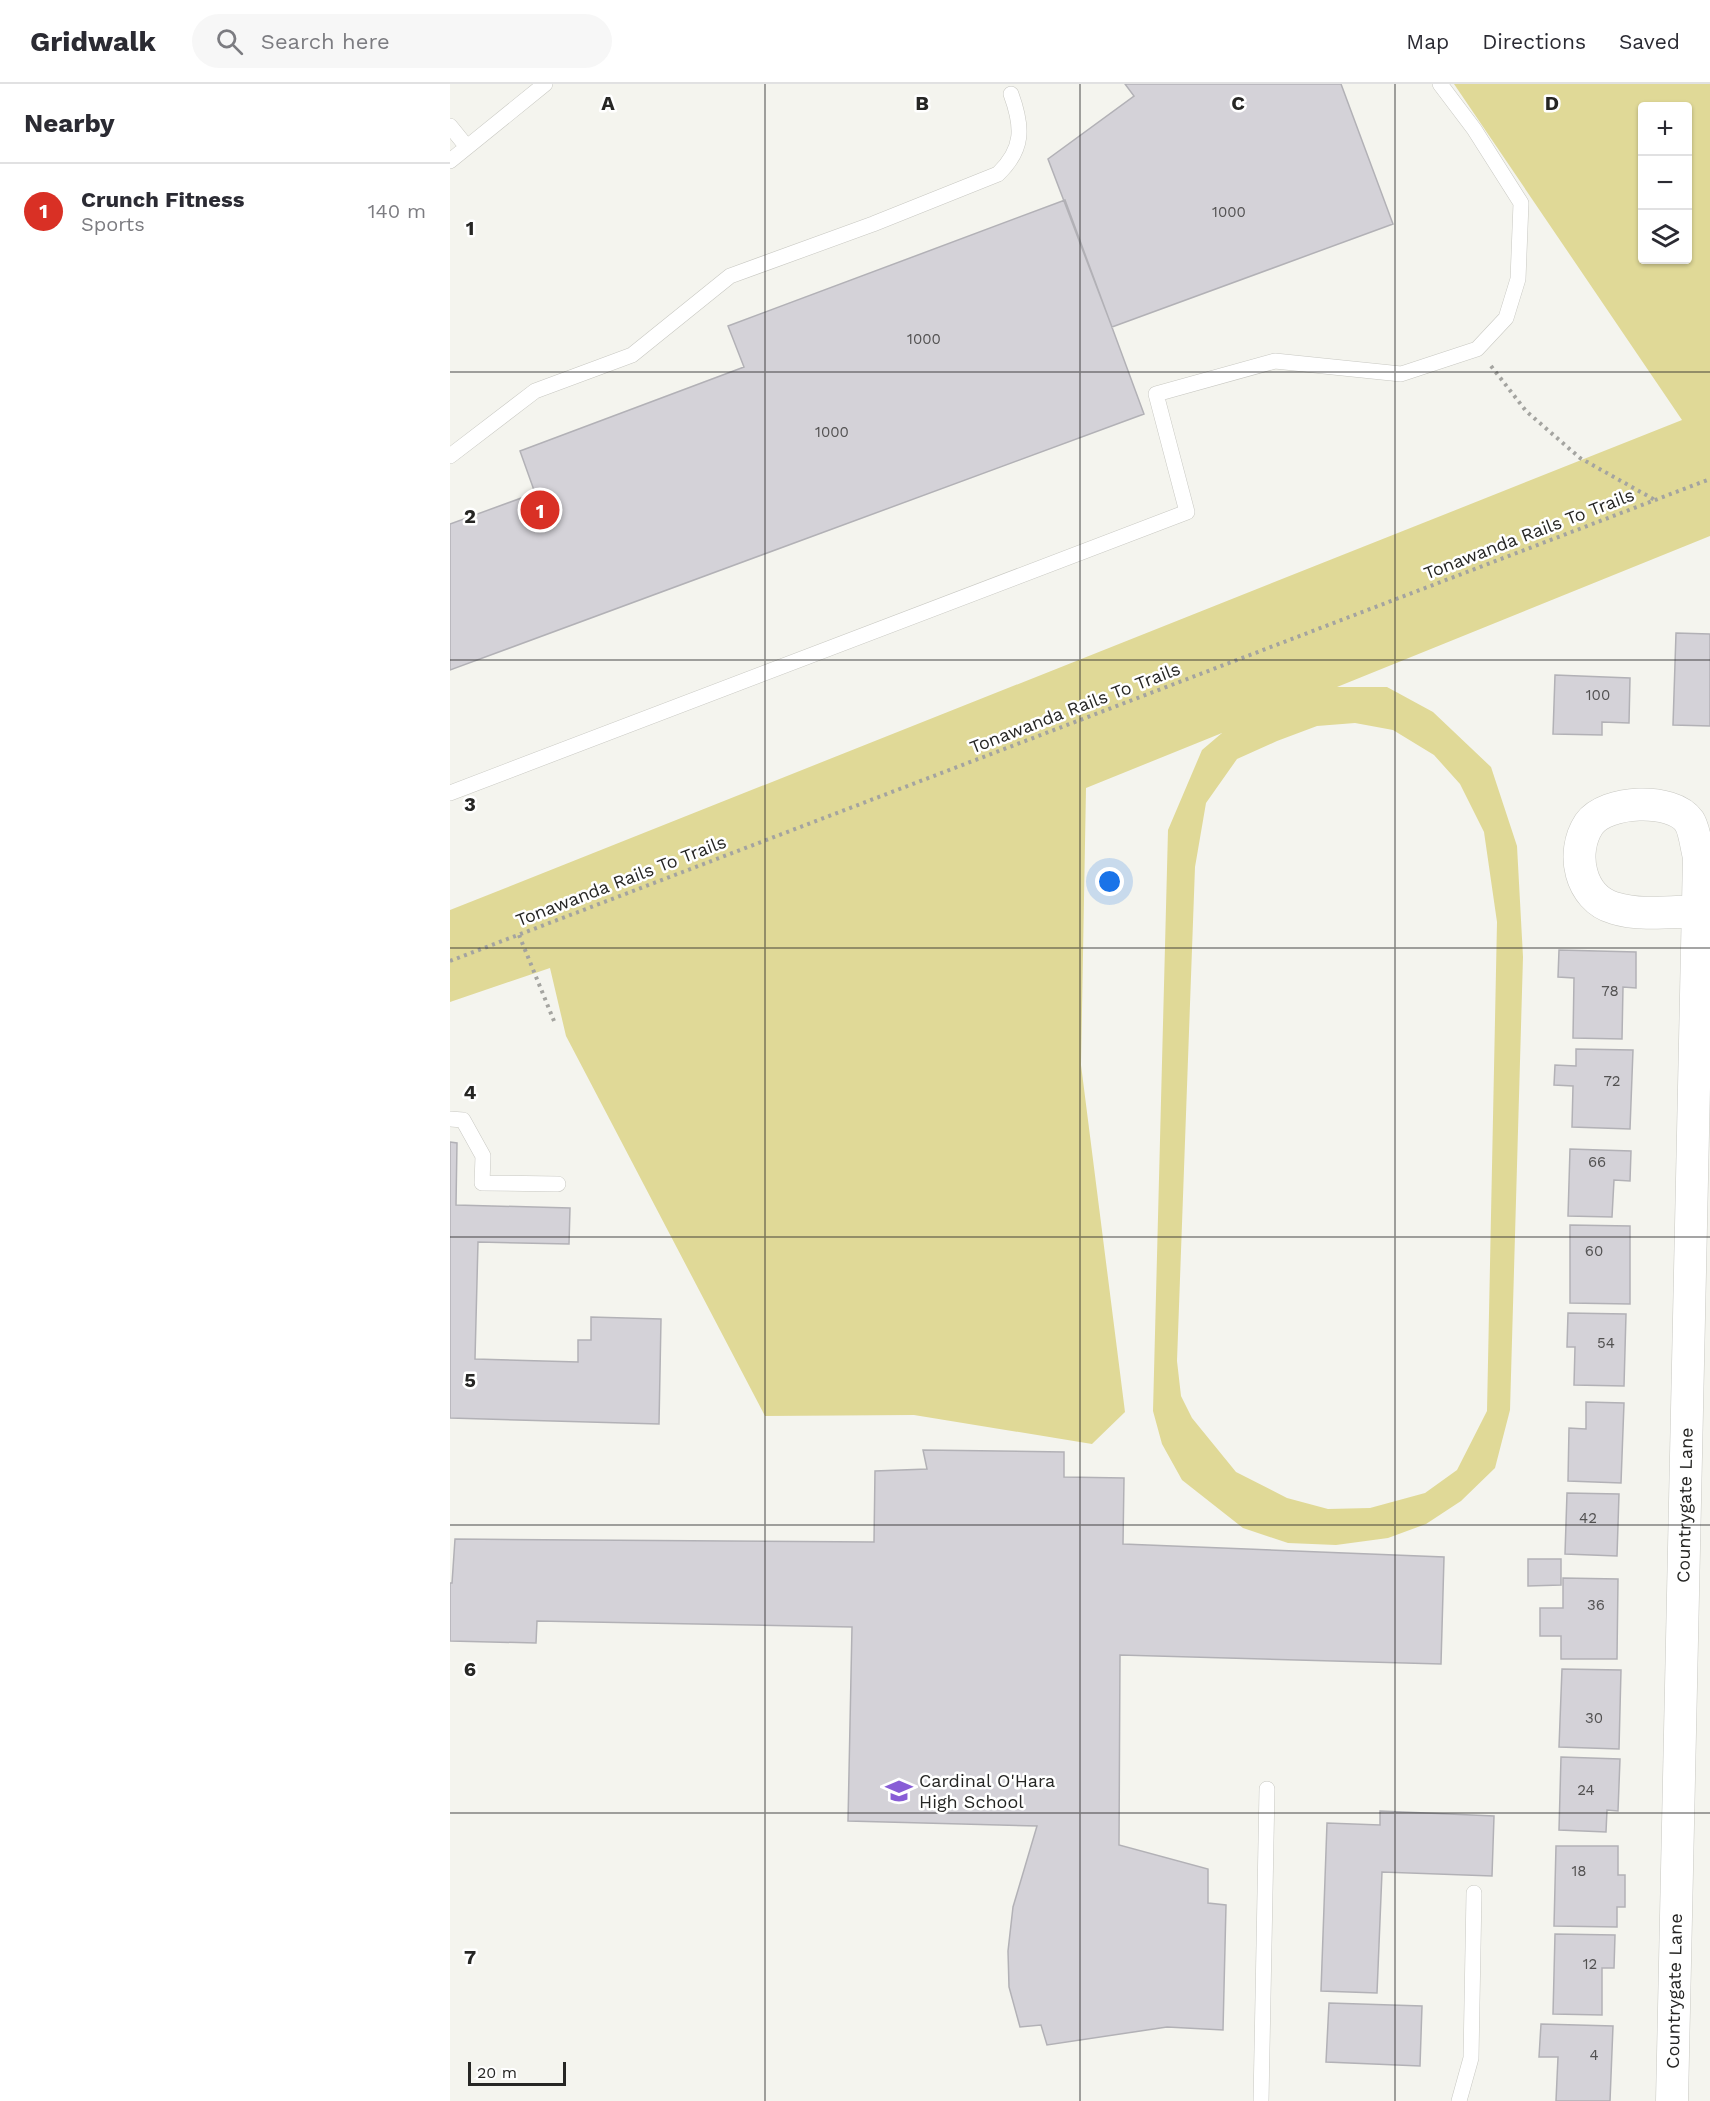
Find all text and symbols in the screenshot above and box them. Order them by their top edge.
search box [192,14,612,68]
text: Gridwalk [30,25,156,58]
icon: search [213,25,246,58]
text: Search here [261,29,390,54]
text: Map [1406,29,1449,54]
text: Directions [1482,29,1586,54]
text: Saved [1619,29,1680,54]
text: A [601,91,615,115]
text: B [915,91,929,115]
text: C [1231,91,1245,115]
text: D [1545,91,1559,115]
map controls [1638,102,1692,264]
button: + [1638,102,1692,156]
text: Nearby [24,108,115,138]
button: − [1638,156,1692,210]
text: Crunch Fitness [81,187,244,212]
text: 1 [39,199,48,223]
text: 140 m [368,199,426,223]
house number: 1000 [1212,203,1246,221]
button: layers [1638,210,1692,264]
text: Sports [81,212,145,236]
text: 1 [466,216,474,240]
house number: 1000 [907,330,941,348]
house number: 1000 [815,423,849,441]
street label: Tonawanda Rails To Trails [1421,484,1637,583]
pin: 1 [520,488,560,532]
text: 2 [464,504,476,528]
street label: Tonawanda Rails To Trails [967,658,1183,757]
house number: 100 [1586,686,1610,704]
text: 3 [464,792,476,816]
street label: Tonawanda Rails To Trails [513,831,729,930]
your location [1095,867,1124,896]
house number: 78 [1601,982,1619,1000]
house number: 72 [1603,1072,1621,1090]
text: 4 [464,1080,477,1104]
house number: 66 [1588,1153,1606,1171]
house number: 60 [1585,1242,1603,1260]
house number: 54 [1597,1334,1615,1352]
text: 5 [464,1368,476,1392]
street label: Countrygate Lane [1672,1427,1697,1583]
house number: 42 [1579,1509,1597,1527]
house number: 36 [1587,1596,1605,1614]
text: 6 [464,1657,476,1681]
house number: 30 [1585,1709,1603,1727]
place label: Cardinal O'Hara High School [919,1770,1055,1812]
school or university icon: Cardinal O'Hara High School [884,1776,914,1806]
house number: 24 [1577,1781,1595,1799]
house number: 18 [1571,1862,1587,1880]
street label: Countrygate Lane [1662,1913,1686,2069]
text: 7 [464,1945,476,1969]
house number: 12 [1583,1955,1597,1973]
house number: 4 [1589,2046,1599,2064]
scale bar [468,2059,566,2086]
text: 20 m [477,2063,517,2082]

